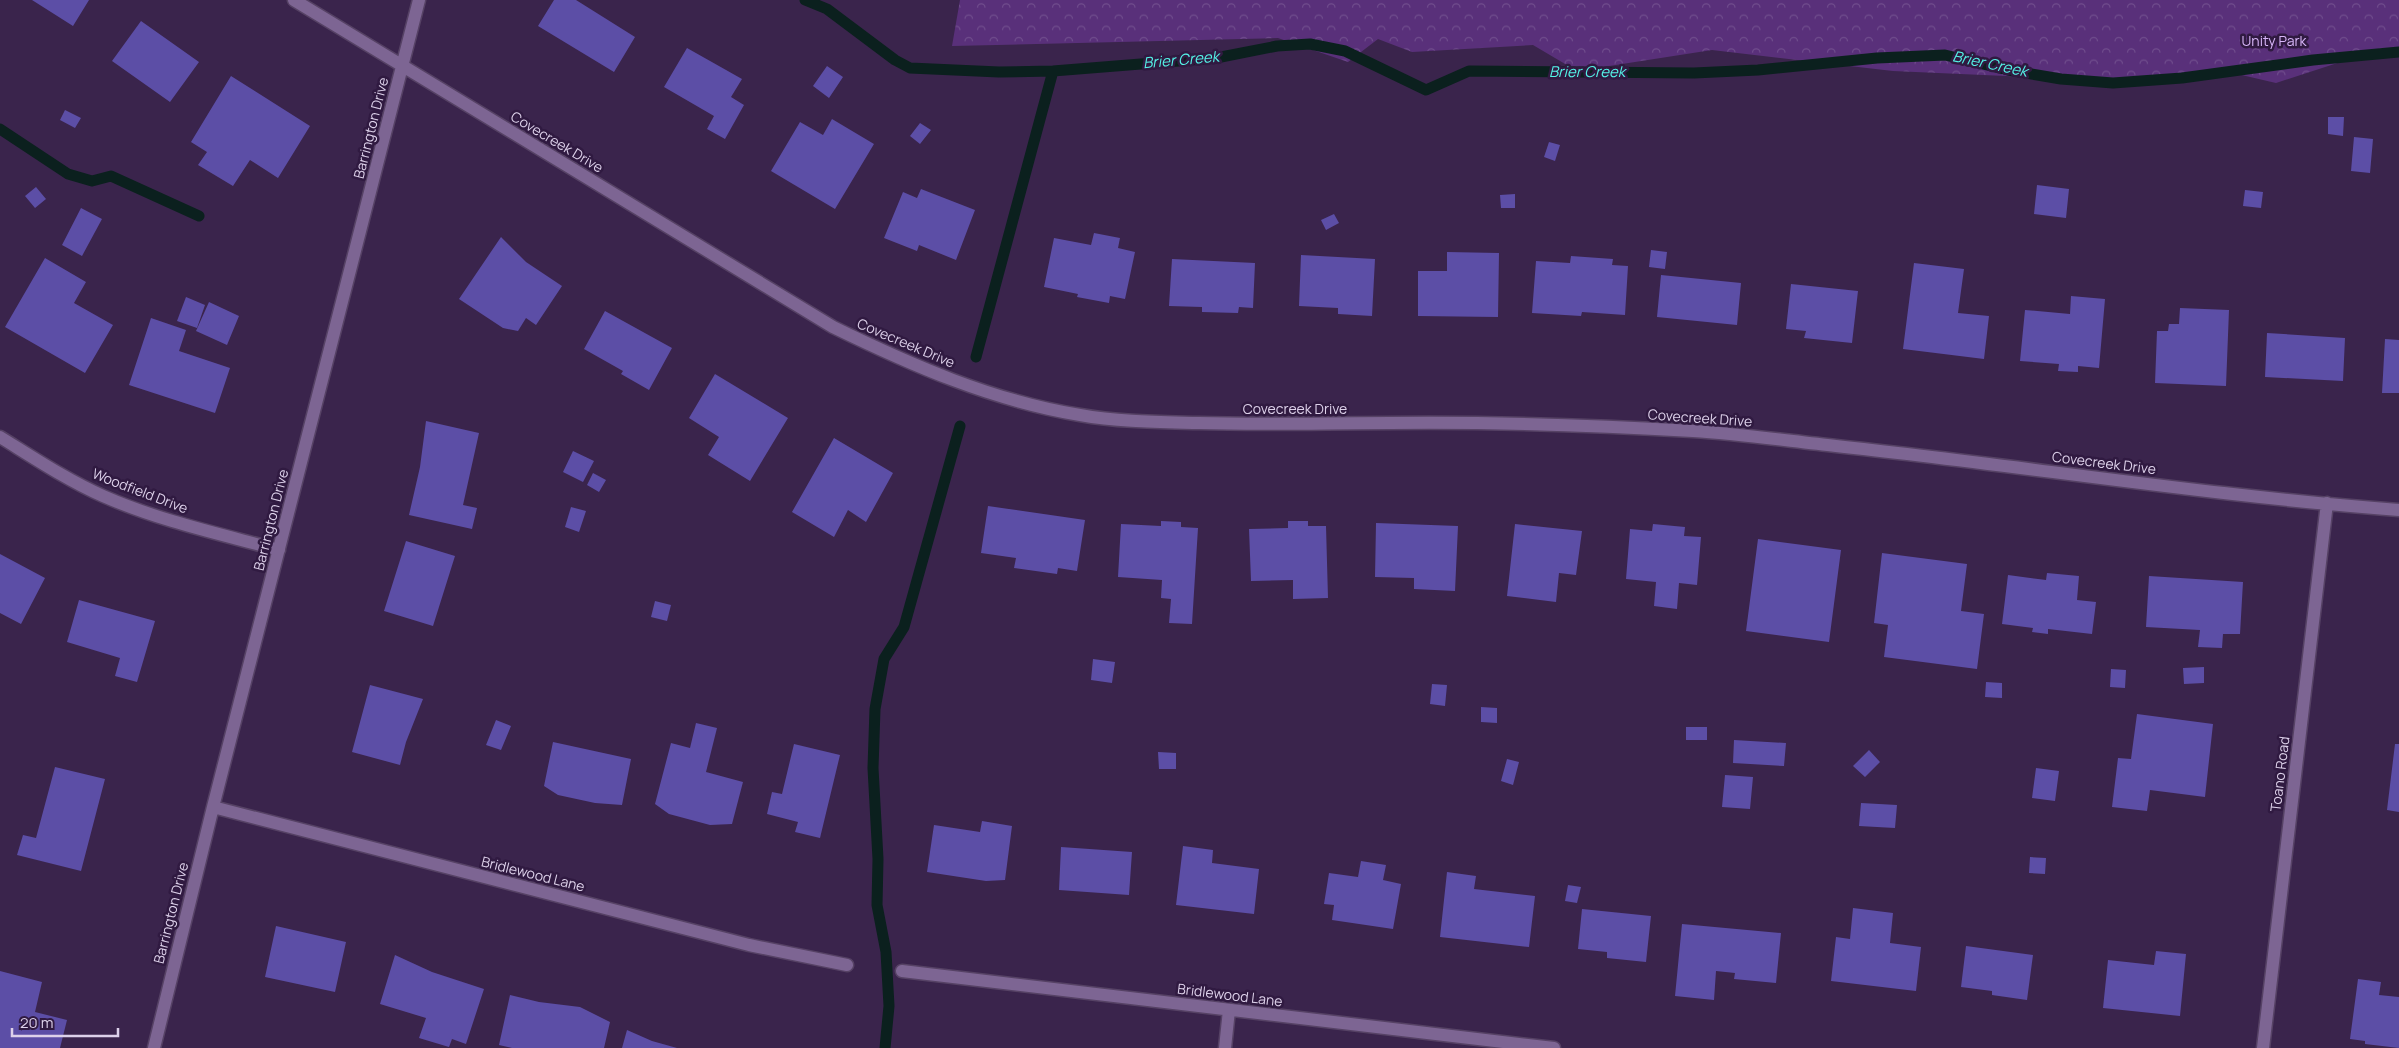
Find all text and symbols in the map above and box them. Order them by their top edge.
park label: Unity Park [2242,31,2307,50]
water label: Brier Creek [1142,45,1222,73]
water label: Brier Creek [1951,45,2032,82]
water label: Brier Creek [1549,61,1628,82]
street label: Barrington Drive [349,75,392,181]
street label: Covecreek Drive [508,107,607,177]
street label: Covecreek Drive [854,313,958,372]
street label: Covecreek Drive [1243,399,1347,418]
street label: Covecreek Drive [1647,404,1753,431]
street label: Covecreek Drive [2051,447,2157,478]
street label: Woodfield Drive [90,464,191,517]
street label: Barrington Drive [249,467,292,573]
street label: Toano Road [2265,735,2294,813]
street label: Bridlewood Lane [479,851,587,896]
street label: Barrington Drive [149,860,192,966]
street label: Bridlewood Lane [1176,979,1284,1010]
scale bar [12,1006,119,1038]
text: 20 m [20,1012,53,1033]

